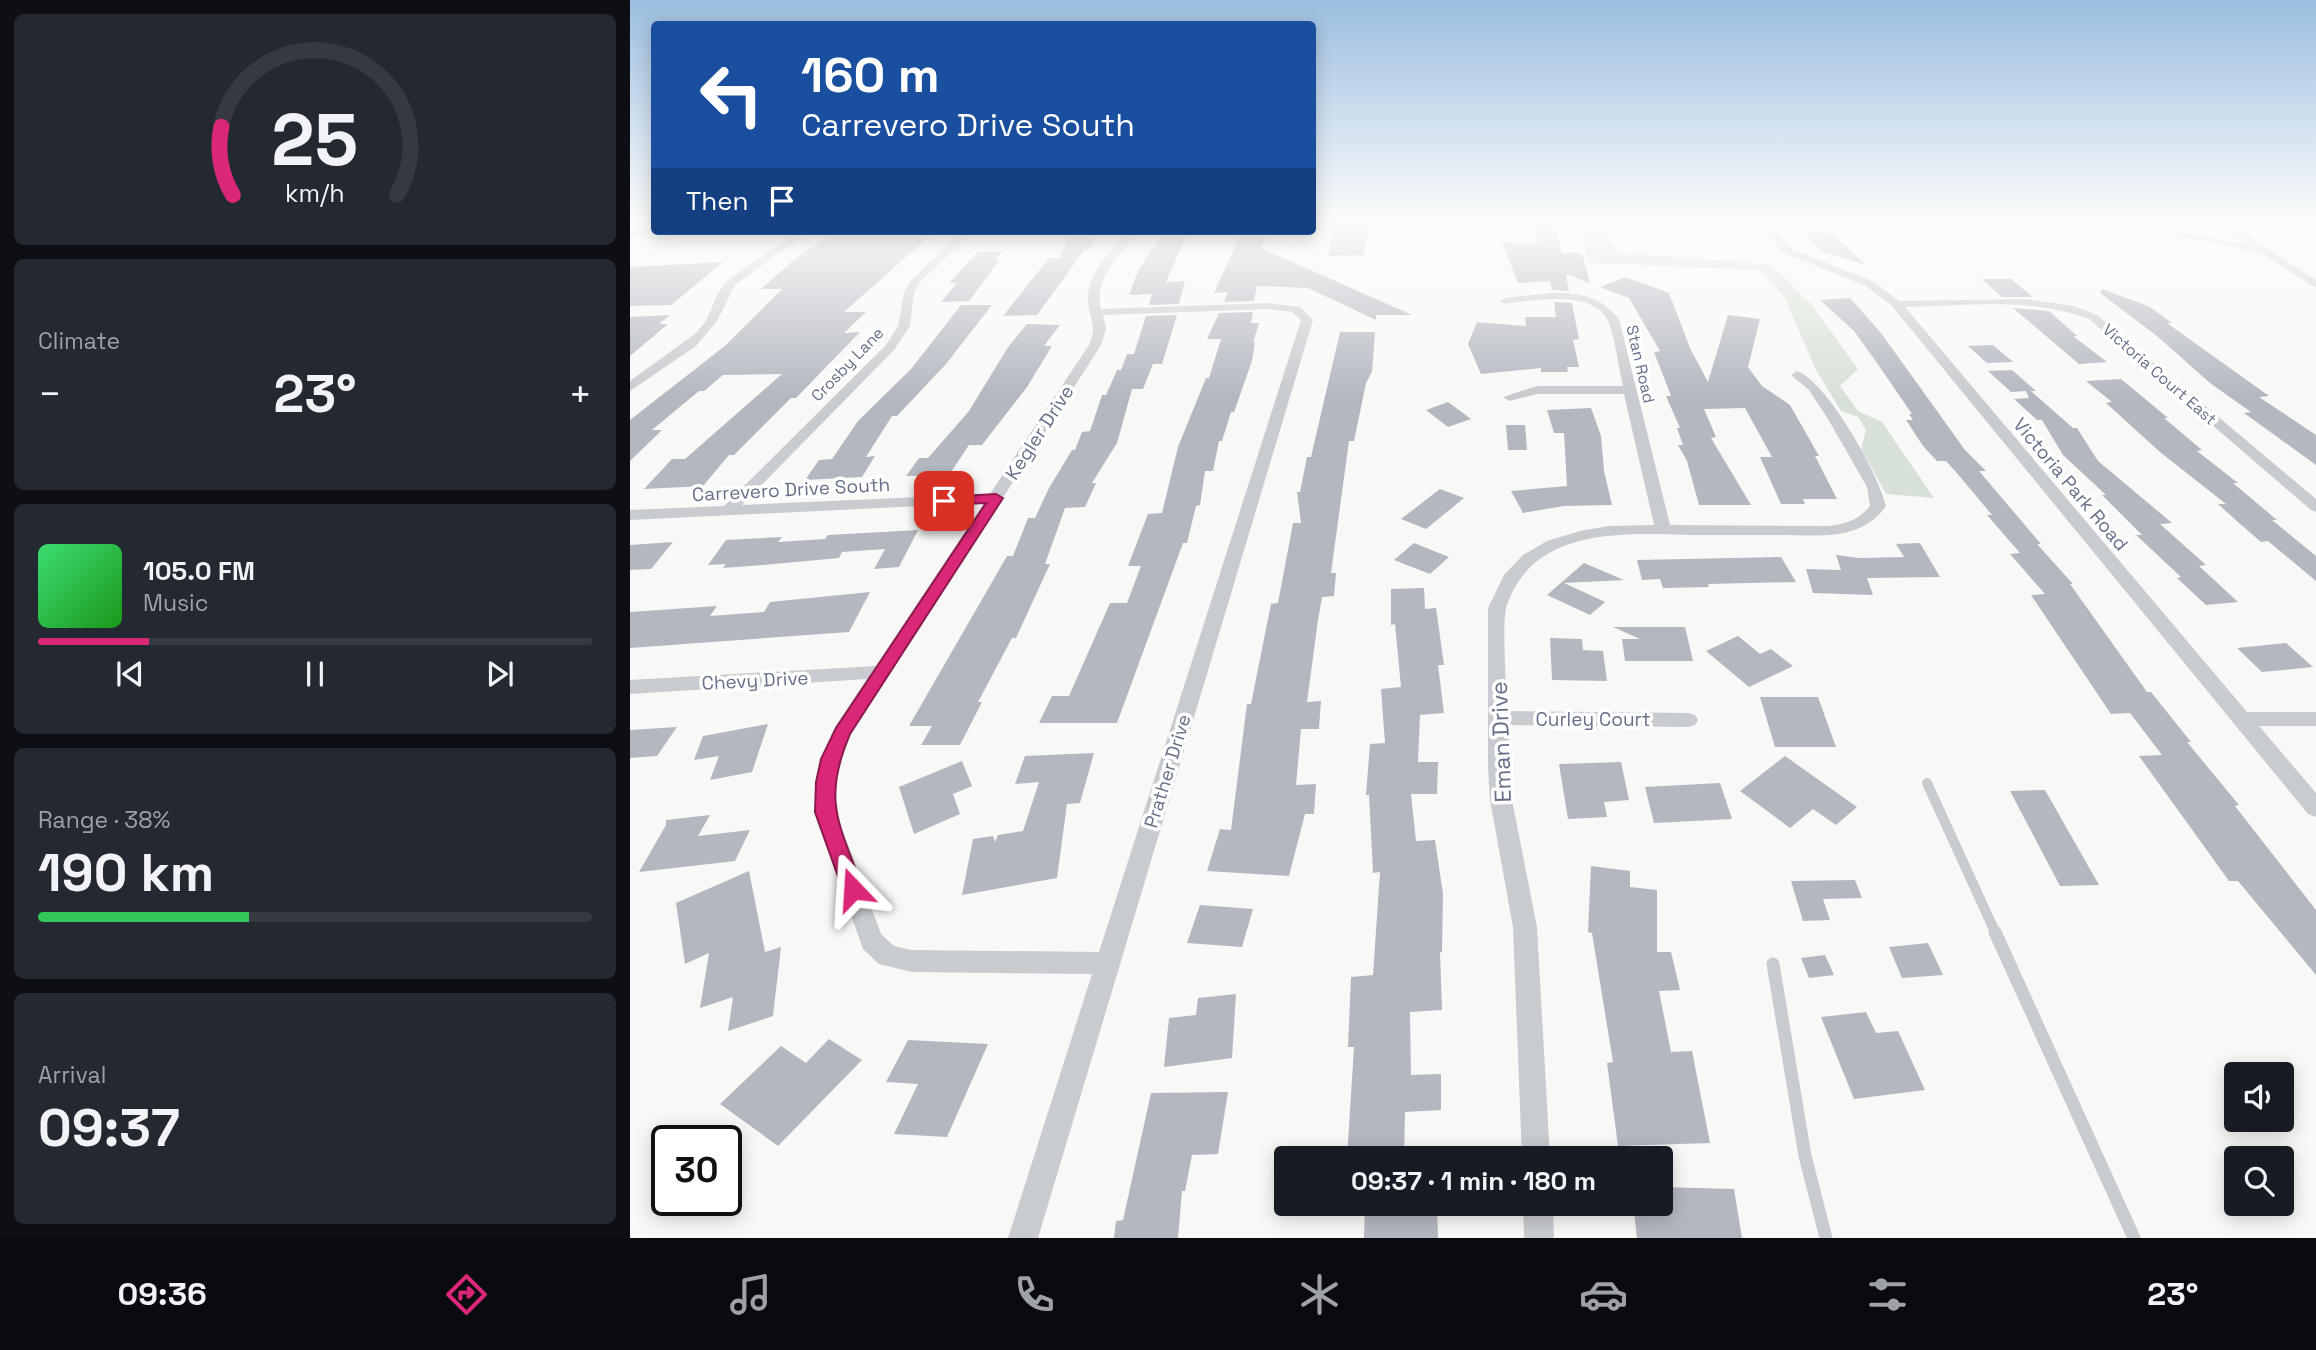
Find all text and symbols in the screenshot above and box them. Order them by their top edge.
text: 160 m [801,44,939,106]
icon: left [686,49,777,140]
text: 25 [272,94,358,187]
text: Carrevero Drive South [801,105,1135,145]
text: km/h [285,177,345,209]
icon: arrive [763,182,801,220]
text: Then [686,184,749,218]
street label: Victoria Court East [2098,319,2221,430]
street label: Crosby Lane [807,323,888,406]
street label: Stan Road [1621,323,1660,405]
text: Climate [38,326,120,356]
text: 23° [274,361,357,427]
text: − [38,370,62,418]
text: + [568,370,592,418]
street label: Kegler Drive [999,380,1079,484]
street label: Victoria Park Road [2008,413,2134,556]
pin [914,471,974,531]
street label: Carrevero Drive South [691,472,891,507]
icon: arrive [925,482,963,520]
text: 105.0 FM [143,554,255,588]
text: Music [143,588,208,618]
icon: previous [111,655,149,693]
icon: pause [296,655,334,693]
icon: next [481,655,519,693]
street label: Chevy Drive [701,665,809,696]
street label: Eman Drive [1484,681,1518,803]
street label: Curley Court [1536,707,1650,732]
street label: Prather Drive [1138,711,1197,831]
text: Range · 38% [38,805,170,835]
text: 190 km [38,840,214,906]
position arrow [816,852,890,926]
text: Arrival [38,1060,106,1090]
map controls [2224,1062,2294,1216]
button: sound [2224,1062,2294,1132]
text: 09:37 [38,1095,180,1161]
speed limit sign: 30 [651,1125,742,1216]
button: search [2224,1146,2294,1216]
text: 09:37 · 1 min · 180 m [1351,1164,1596,1198]
icon: directions [442,1270,491,1319]
icon: music [726,1270,775,1319]
icon: phone [1010,1270,1059,1319]
icon: climate [1295,1270,1344,1319]
icon: car [1579,1270,1628,1319]
icon: filters [1863,1270,1912,1319]
text: 09:36 [118,1274,207,1314]
text: 23° [2147,1274,2198,1314]

